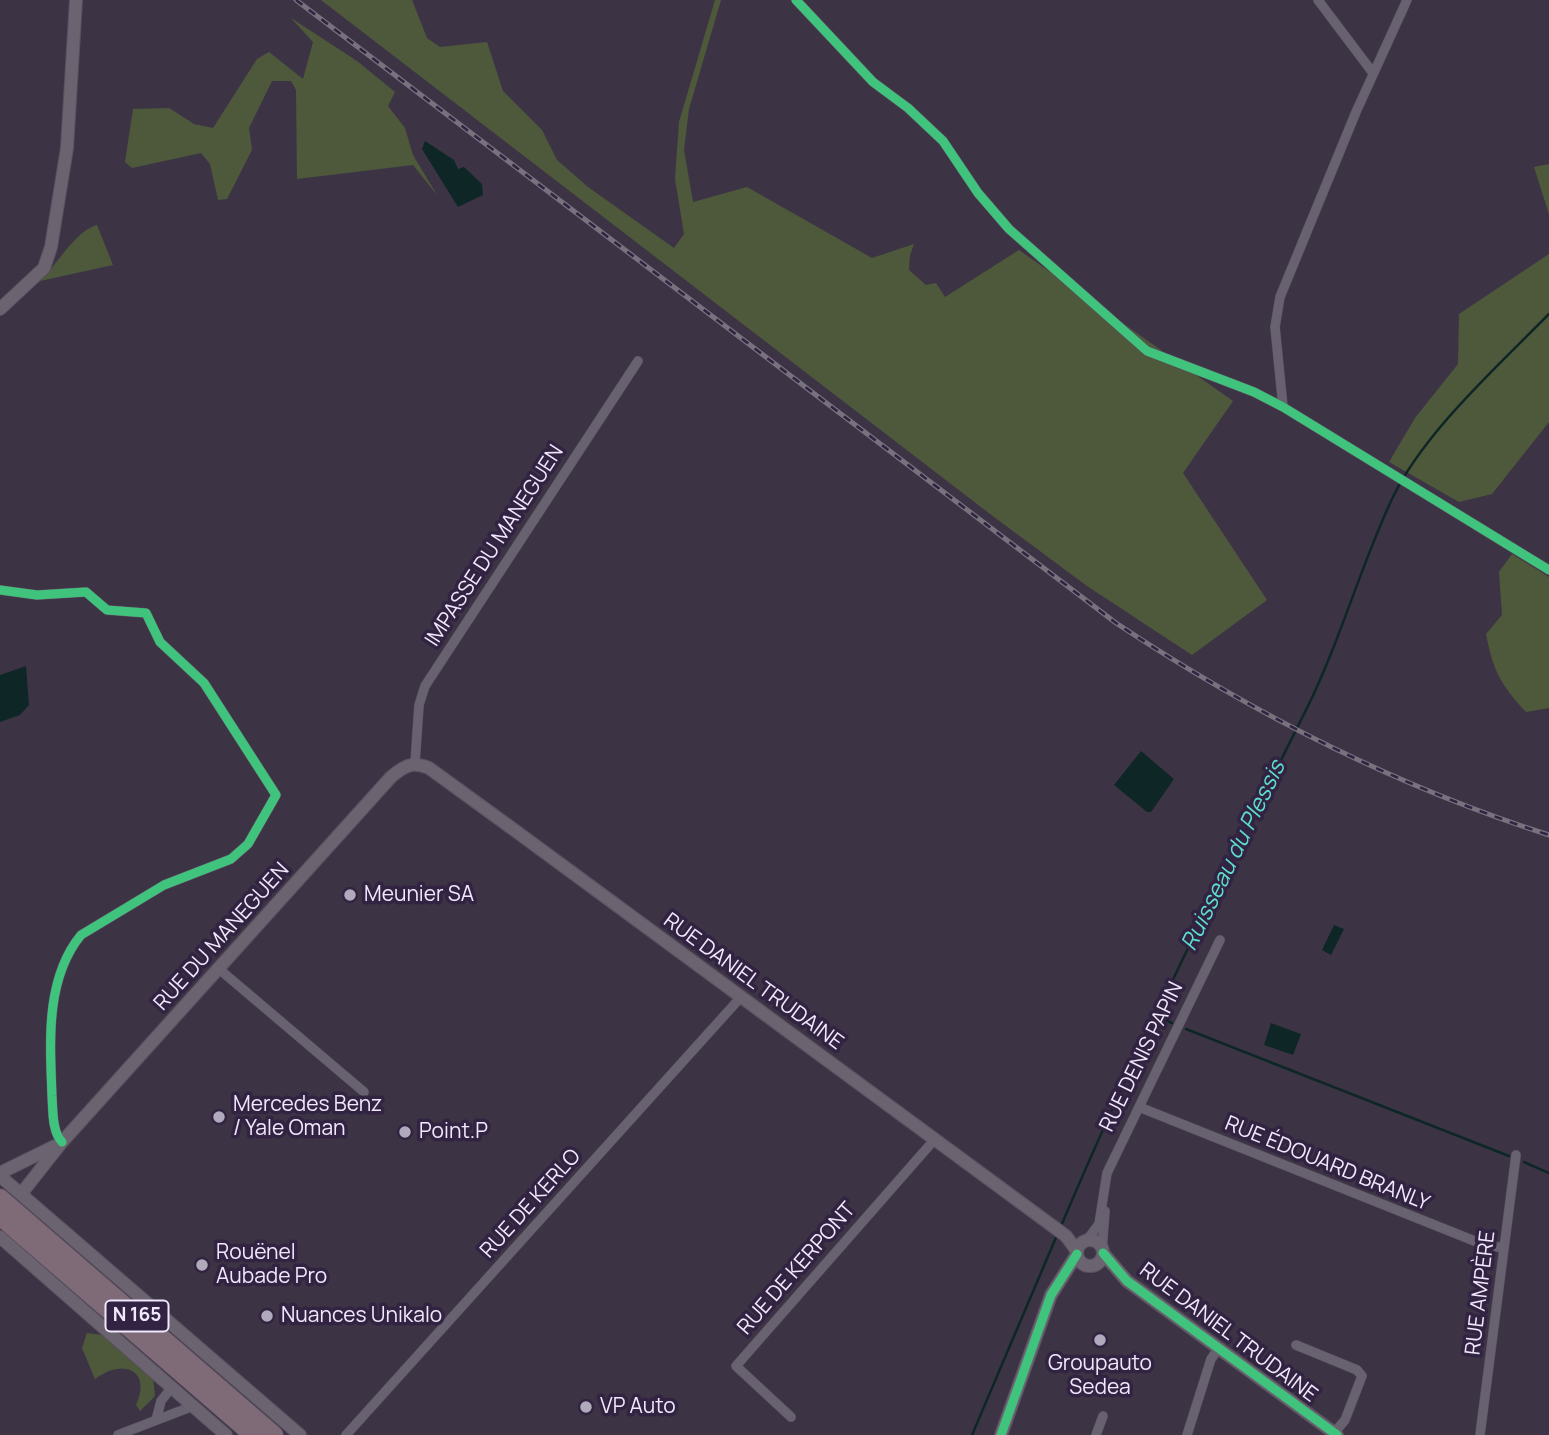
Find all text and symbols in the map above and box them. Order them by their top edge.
street label: IMPASSE DU MANEGUEN [420,441,570,651]
water label: Ruisseau du Plessis [1176,756,1292,956]
street label: RUE DU MANEGUEN [149,858,295,1016]
place label: Meunier SA [364,882,474,908]
marker: Meunier SA [342,887,358,903]
street label: RUE DANIEL TRUDAINE [658,908,848,1056]
street label: RUE DENIS PAPIN [1095,978,1189,1136]
place label: Mercedes Benz / Yale Oman [233,1092,382,1142]
marker: Mercedes Benz / Yale Oman [211,1109,227,1125]
street label: RUE ÉDOUARD BRANLY [1221,1111,1433,1217]
place label: Point.P [419,1119,488,1145]
marker: Point.P [397,1124,413,1140]
street label: RUE DE KERLO [476,1144,586,1264]
street label: RUE DE KERPONT [733,1198,861,1340]
street label: RUE AMPÈRE [1461,1229,1501,1357]
place label: Rouënel Aubade Pro [216,1240,327,1290]
marker: Rouënel Aubade Pro [194,1257,210,1273]
street label: RUE DANIEL TRUDAINE [1134,1258,1322,1408]
road number: N 165 [106,1300,168,1332]
place label: Nuances Unikalo [281,1303,442,1329]
marker: Nuances Unikalo [259,1308,275,1324]
marker: Groupauto Sedea [1092,1332,1108,1348]
place label: Groupauto Sedea [1048,1351,1152,1401]
place label: VP Auto [600,1394,676,1420]
marker: VP Auto [578,1399,594,1415]

